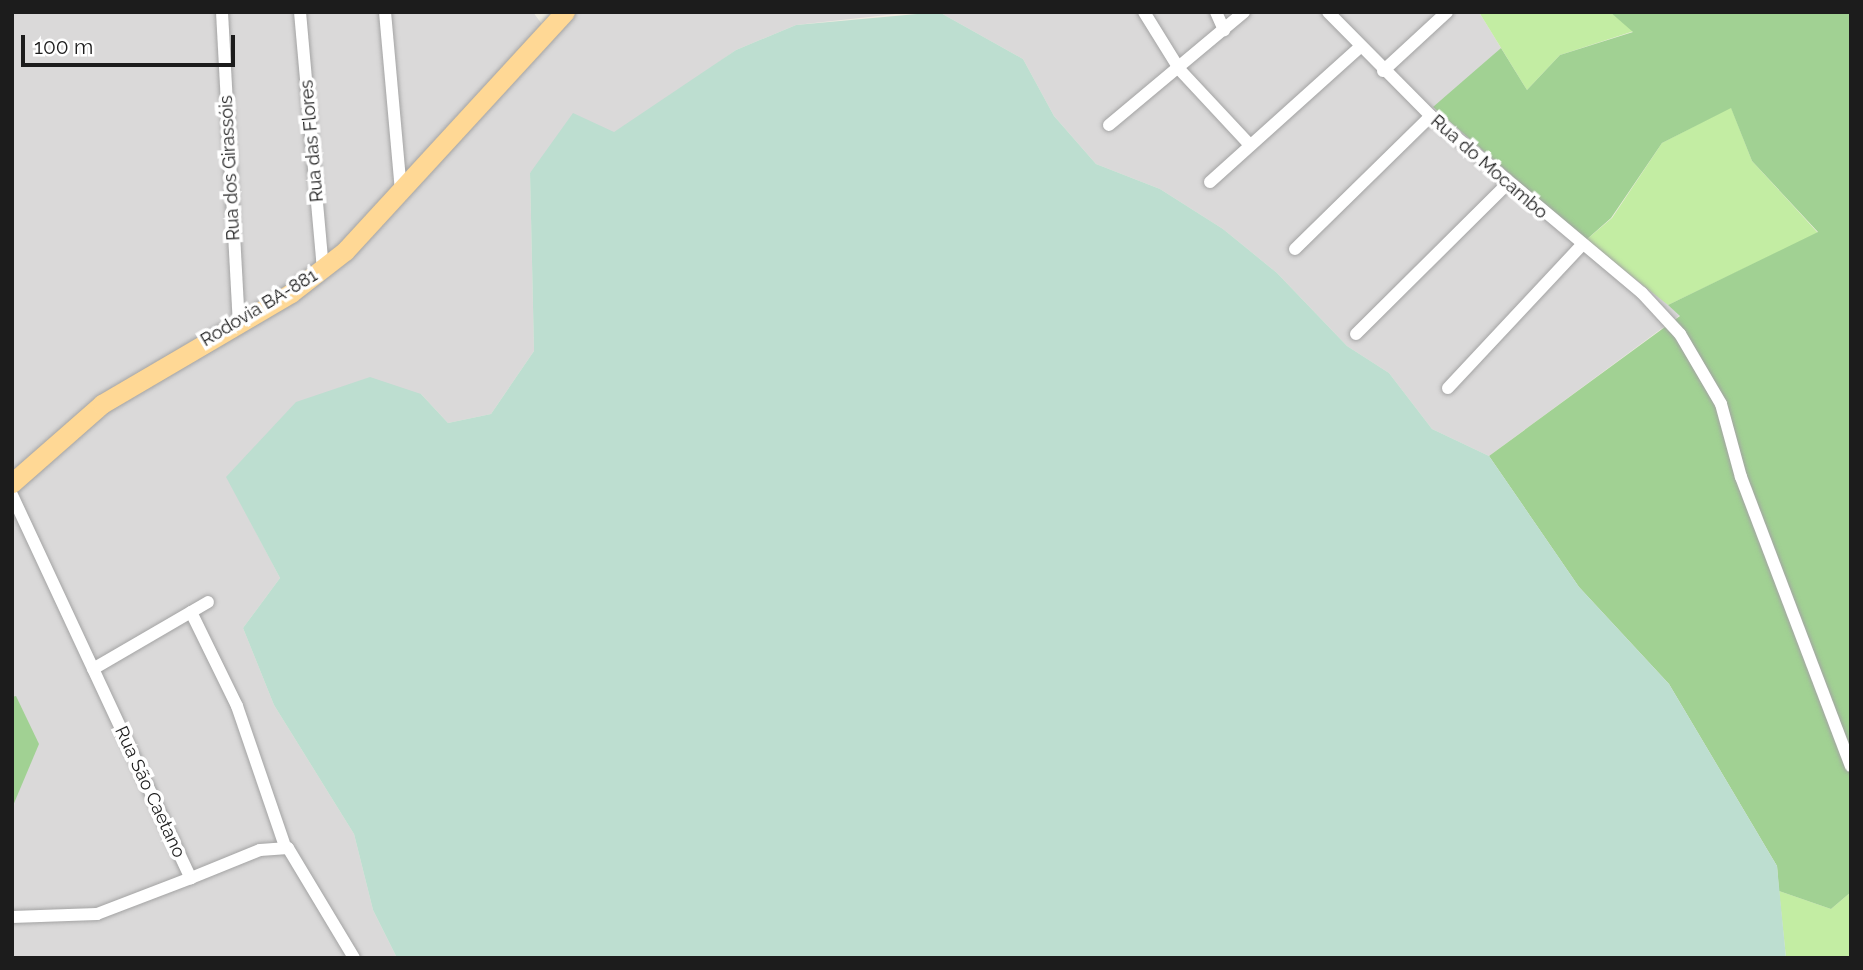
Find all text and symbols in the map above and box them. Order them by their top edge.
scale bar [24,21,238,65]
text: 100 m [34,34,93,59]
street label: Rua das Flores [296,79,328,203]
street label: Rua dos Girassóis [215,95,245,241]
street label: Rua do Mocambo [1426,110,1552,224]
street label: Rodovia BA-881 [197,265,321,351]
street label: Rua São Caetano [110,723,190,861]

